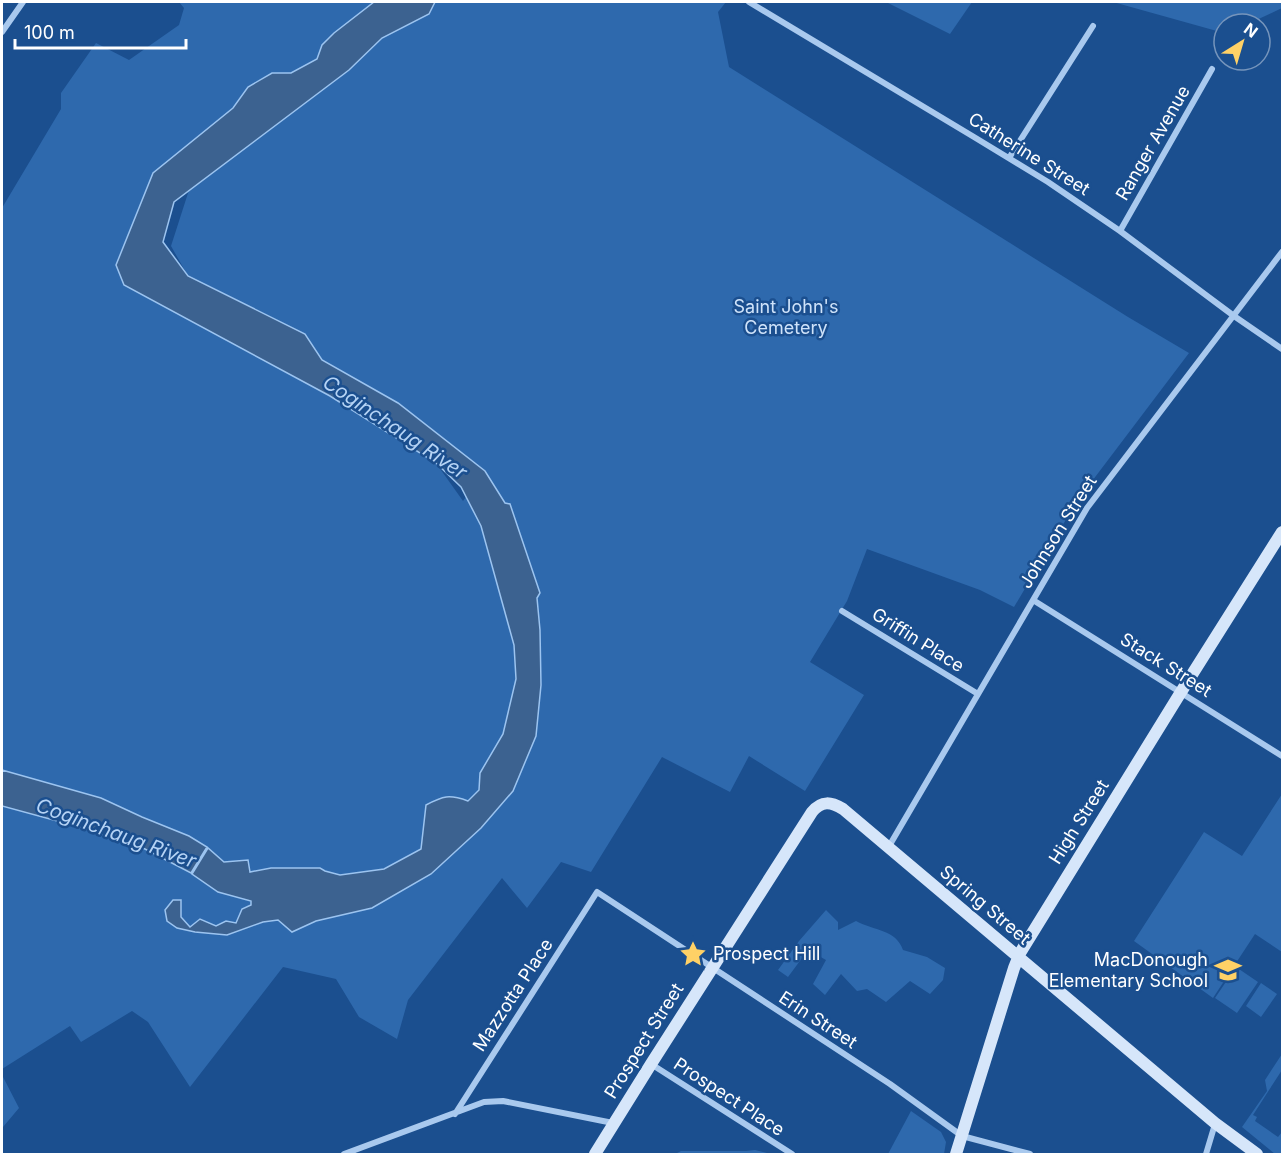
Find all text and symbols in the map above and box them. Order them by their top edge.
scale bar [15,12,186,50]
north arrow [1212,12,1272,72]
text: N [1240,18,1262,42]
text: 100 m [24,22,75,43]
street label: Ranger Avenue [1111,82,1194,204]
street label: Catherine Street [965,108,1094,199]
park label: Saint John's Cemetery [734,296,838,338]
water label: Coginchaug River [318,370,472,484]
street label: Johnson Street [1014,471,1101,592]
street label: Griffin Place [868,603,968,676]
street label: Stack Street [1117,628,1216,701]
street label: High Street [1044,776,1113,868]
water label: Coginchaug River [33,793,200,873]
street label: Spring Street [936,861,1035,949]
street label: Mazzotta Place [468,934,557,1055]
place icon: Prospect Hill [678,939,708,969]
place label: Prospect Hill [713,943,820,964]
place label: MacDonough Elementary School [1049,949,1208,991]
school or university icon: MacDonough Elementary School [1213,955,1243,985]
street label: Prospect Street [600,979,687,1102]
street label: Erin Street [775,987,861,1053]
street label: Prospect Place [670,1053,789,1140]

